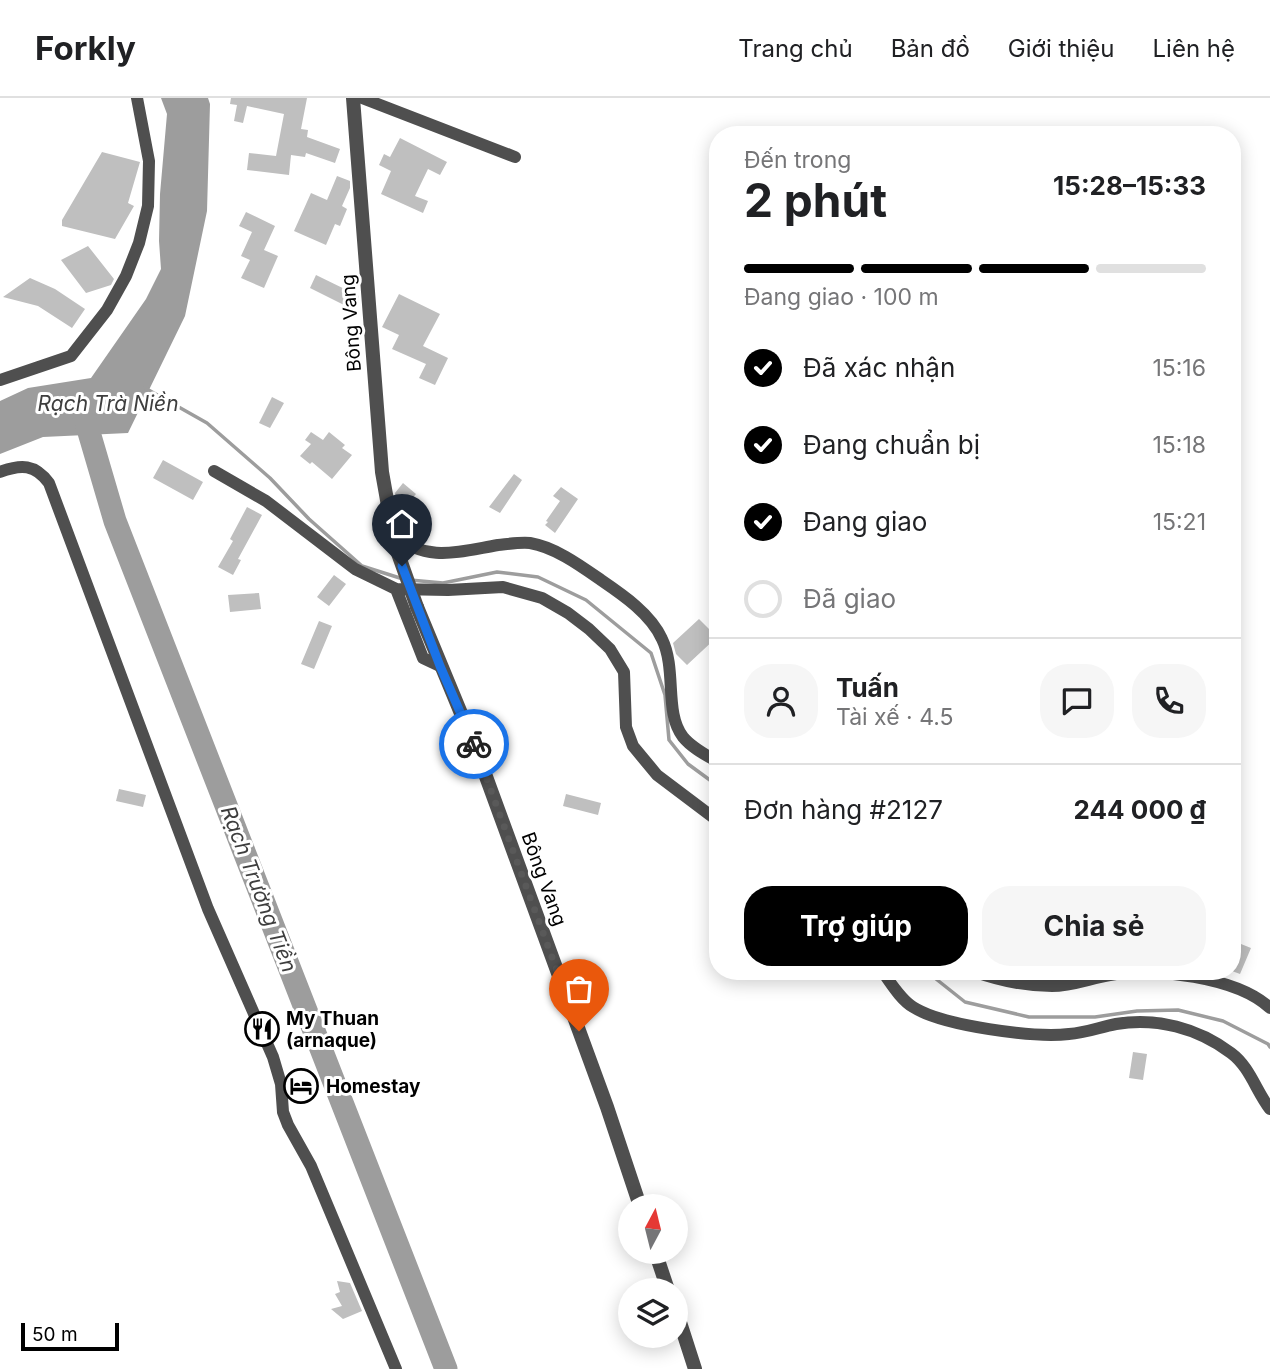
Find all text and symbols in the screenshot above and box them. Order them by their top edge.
text: Forkly [35,28,136,68]
text: Trang chủ [738,34,853,63]
text: Bản đồ [891,34,970,63]
text: Giới thiệu [1008,34,1115,63]
text: Liên hệ [1153,34,1235,63]
text: Đến trong [744,146,851,174]
text: 15:28–15:33 [1053,170,1206,201]
text: 2 phút [744,172,887,228]
street label: Bông Vang [336,273,366,373]
text: Đang giao · 100 m [744,283,939,311]
icon: check [744,349,782,387]
text: Đã xác nhận [803,352,955,383]
text: 15:16 [1152,354,1206,382]
water label: Rạch Trà Niền [37,391,179,416]
icon: check [744,426,782,464]
text: Đang chuẩn bị [803,429,980,460]
text: 15:18 [1152,431,1206,459]
pin [372,494,432,566]
icon: check [744,503,782,541]
icon: home [383,505,421,543]
text: Đang giao [803,506,927,537]
text: 15:21 [1153,508,1206,536]
text: Đã giao [803,583,896,614]
button: person [744,664,818,738]
button: chat [1040,664,1114,738]
button: phone [1132,664,1206,738]
text: Tuấn [836,672,899,703]
text: Tài xế · 4.5 [836,703,954,731]
courier [439,709,509,779]
icon: bike [455,725,493,763]
text: Đơn hàng #2127 [744,794,943,825]
text: 244 000 ₫ [1074,794,1206,825]
water label: Rạch Trường Tiền [216,802,302,976]
street label: Bông Vang [516,829,572,929]
button: Trợ giúp [744,886,968,966]
button: Chia sẻ [982,886,1206,966]
pin [549,959,609,1031]
icon: bag [560,970,598,1008]
place label: My Thuan (arnaque) [286,1007,379,1052]
restaurant icon: My Thuan (arnaque) [243,1010,281,1048]
hotel icon: Homestay [282,1067,320,1105]
place label: Homestay [326,1075,421,1098]
north arrow [618,1194,688,1264]
map controls [618,1194,688,1348]
button: layers [618,1278,688,1348]
scale bar [21,1320,119,1352]
text: 50 m [32,1323,78,1346]

